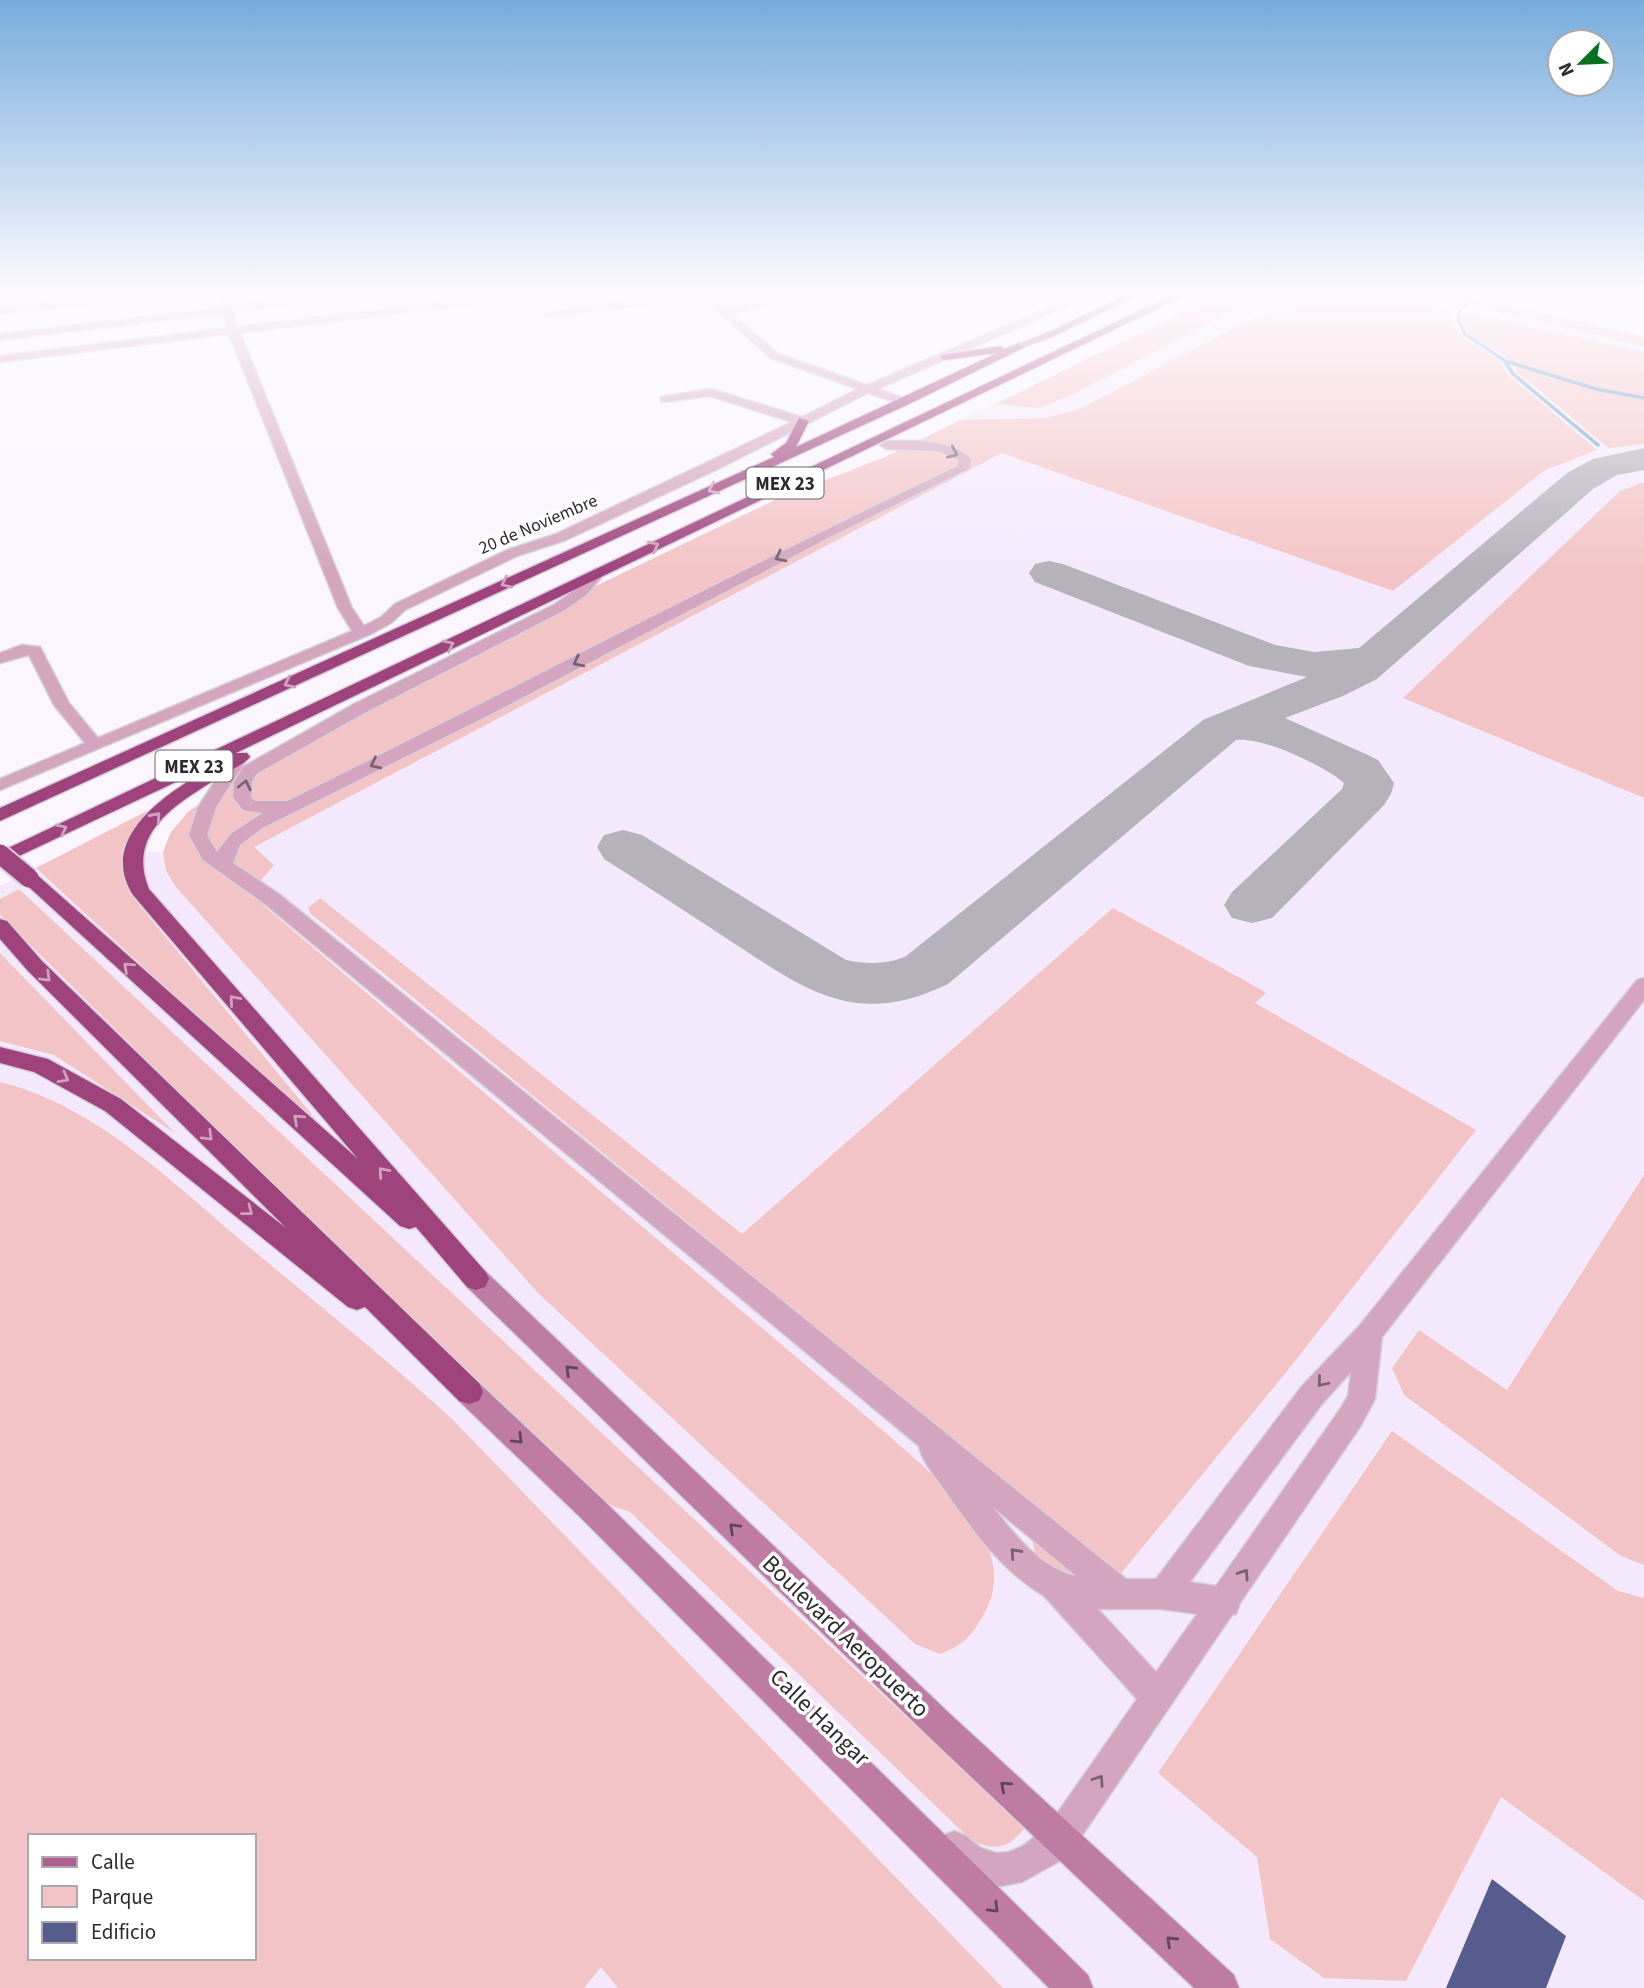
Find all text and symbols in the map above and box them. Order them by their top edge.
north arrow [1546,28,1616,98]
text: N [1552,58,1582,81]
one-way arrow [946,445,958,459]
road number: MEX 23 [746,468,824,498]
one-way arrow [708,481,720,495]
street label: 20 de Noviembre [475,488,602,561]
one-way arrow [647,540,659,554]
one-way arrow [775,548,787,562]
one-way arrow [501,575,513,589]
one-way arrow [442,639,454,653]
one-way arrow [573,653,585,667]
one-way arrow [284,675,296,689]
road number: MEX 23 [156,750,232,782]
one-way arrow [370,756,382,770]
one-way arrow [236,780,251,792]
one-way arrow [148,812,160,825]
one-way arrow [55,824,67,838]
one-way arrow [124,963,137,975]
one-way arrow [37,968,50,981]
one-way arrow [230,995,242,1008]
one-way arrow [56,1070,69,1083]
one-way arrow [293,1115,306,1127]
one-way arrow [200,1128,212,1140]
one-way arrow [379,1167,391,1180]
one-way arrow [240,1202,252,1215]
one-way arrow [565,1365,578,1378]
one-way arrow [1318,1374,1330,1387]
one-way arrow [510,1430,523,1443]
one-way arrow [729,1523,742,1536]
street label: Boulevard Aeropuerto [754,1547,937,1726]
one-way arrow [1011,1548,1024,1561]
one-way arrow [1236,1569,1248,1582]
street label: Calle Hangar [762,1660,878,1775]
one-way arrow [1091,1775,1103,1788]
one-way arrow [1000,1782,1013,1794]
legend [28,1834,256,1960]
text: Calle [91,1847,135,1877]
text: Parque [91,1882,153,1912]
one-way arrow [986,1900,999,1913]
text: Edificio [91,1917,156,1947]
one-way arrow [1166,1937,1179,1949]

